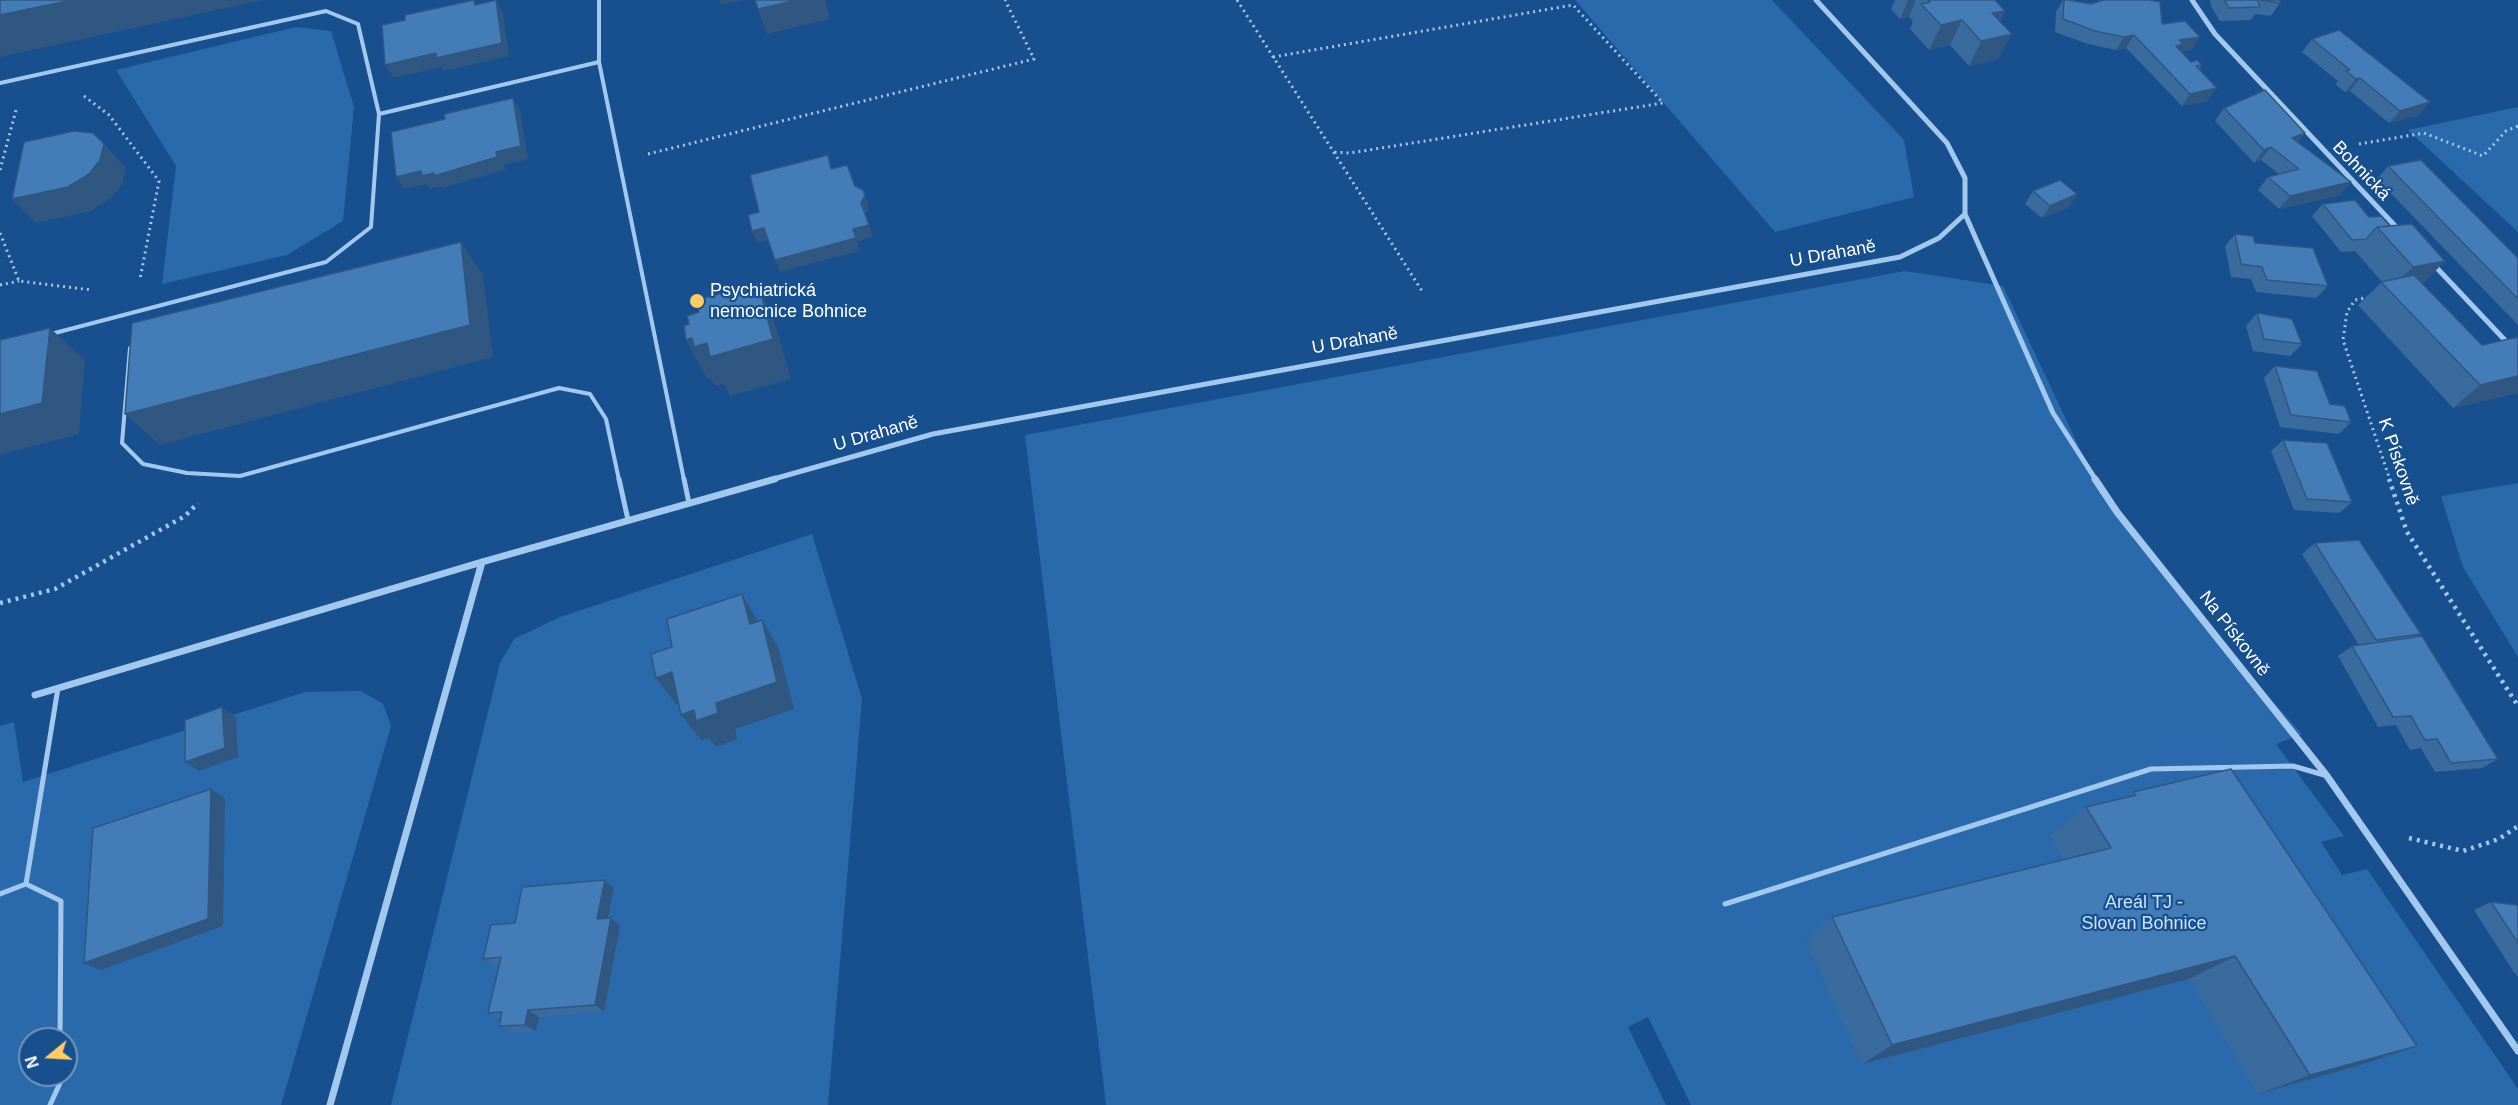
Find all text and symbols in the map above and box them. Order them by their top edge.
street label: Bohnická [2328,137,2394,205]
street label: U Drahaně [1788,236,1878,272]
place label: Psychiatrická nemocnice Bohnice [710,280,867,322]
marker: Psychiatrická nemocnice Bohnice [688,292,706,310]
street label: U Drahaně [1310,323,1400,359]
street label: U Drahaně [831,412,921,456]
street label: K Pískovně [2373,415,2423,509]
street label: Na Pískovně [2194,587,2274,681]
park label: Areál TJ - Slovan Bohnice [2081,892,2207,934]
north arrow [18,1027,78,1087]
text: N [22,1054,42,1070]

